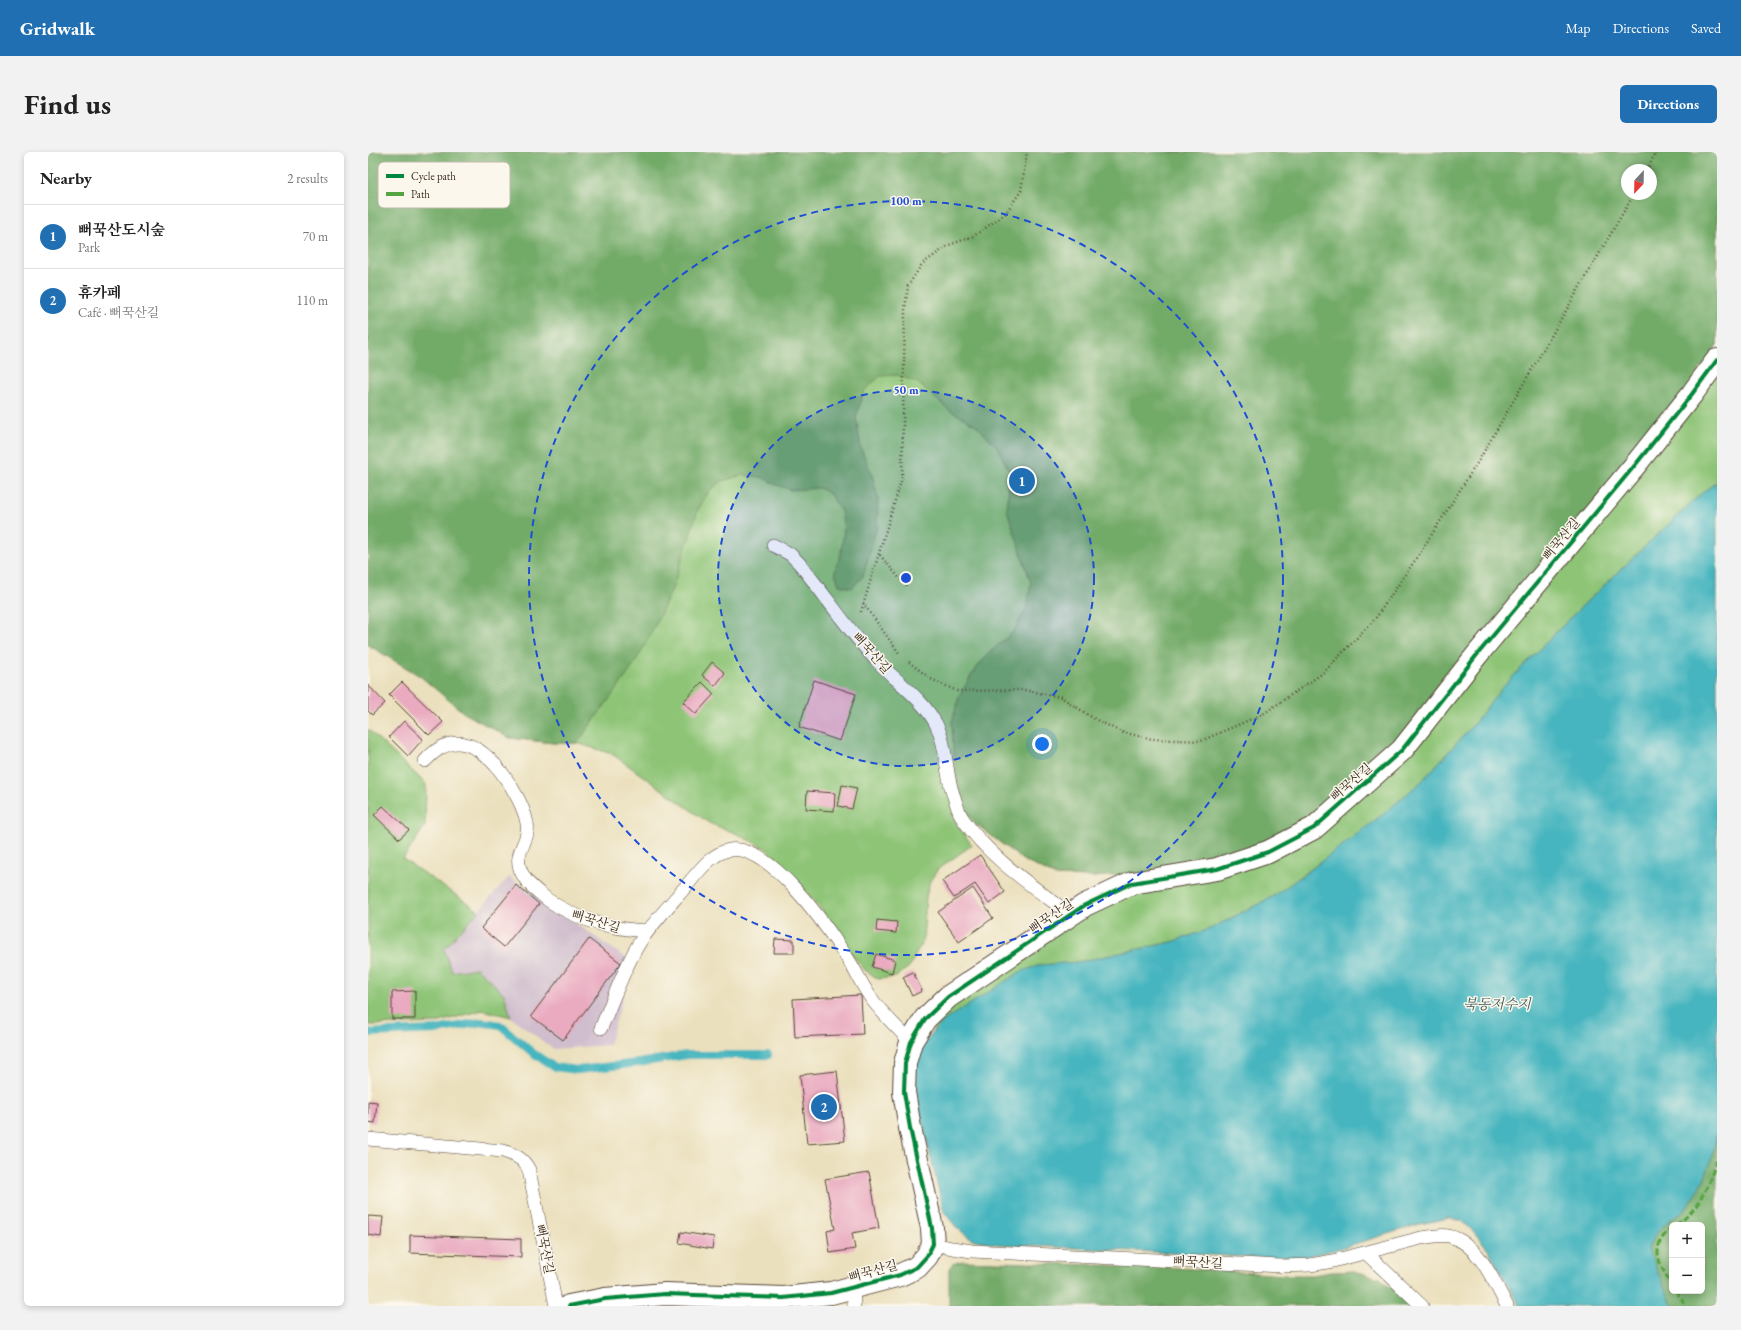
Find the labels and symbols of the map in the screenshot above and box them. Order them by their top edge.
legend [378,162,510,208]
north arrow [1621,164,1657,200]
text: Cycle path [411,169,456,183]
text: Path [411,187,430,201]
text: 100 m [890,193,922,209]
text: 50 m [893,382,919,398]
pin: 1 [1009,466,1035,496]
street label: 뻐꾹산길 [1538,514,1584,564]
centre of rings [899,571,913,585]
street label: 뻐꾹산길 [849,629,895,677]
your location [1032,734,1052,754]
street label: 뻐꾹산길 [1326,759,1376,805]
street label: 뻐꾹산길 [1025,895,1077,937]
street label: 뻐꾹산길 [569,906,623,936]
water label: 북동저수지 [1463,995,1532,1013]
pin: 2 [811,1092,837,1122]
street label: 뻐꾹산길 [532,1223,558,1275]
street label: 뻐꾹산길 [1172,1252,1224,1272]
street label: 뻐꾹산길 [847,1256,899,1286]

